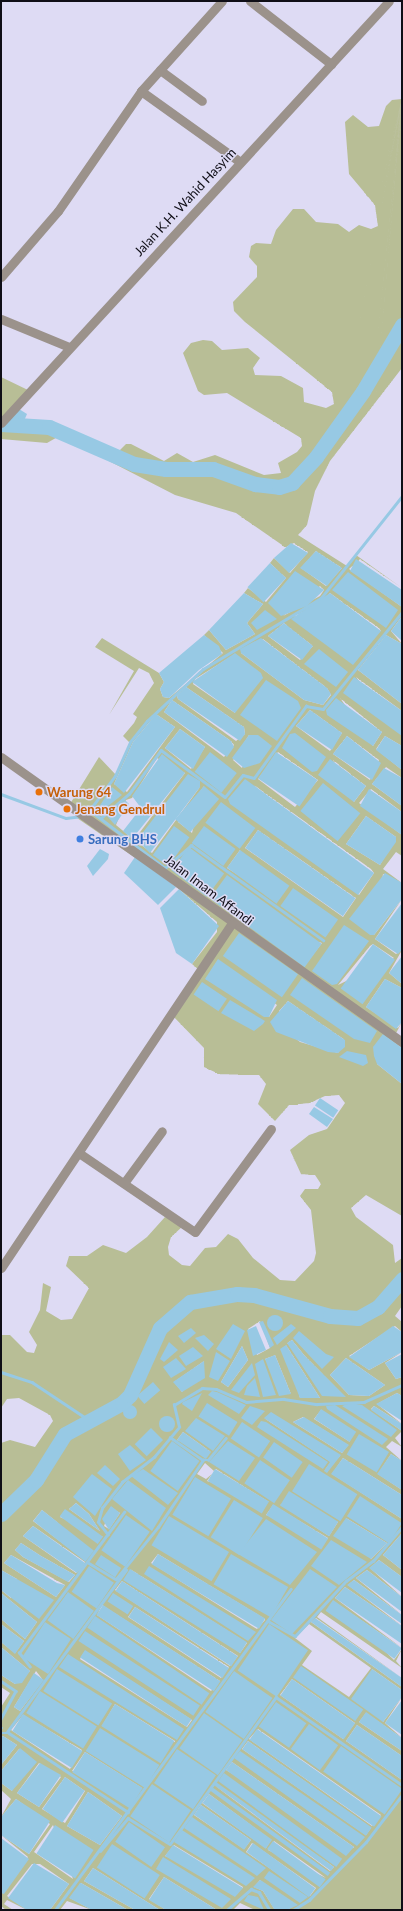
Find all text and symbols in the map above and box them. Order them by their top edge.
street label: Jalan K.H. Wahid Hasyim [131,145,239,259]
place label: Warung 64 [47,784,111,800]
marker: Warung 64 [34,787,44,797]
place label: Jenang Gendrul [75,801,165,817]
marker: Jenang Gendrul [62,804,72,814]
place label: Sarung BHS [88,831,157,847]
marker: Sarung BHS [75,834,85,844]
street label: Jalan Imam Affandi [161,851,257,929]

